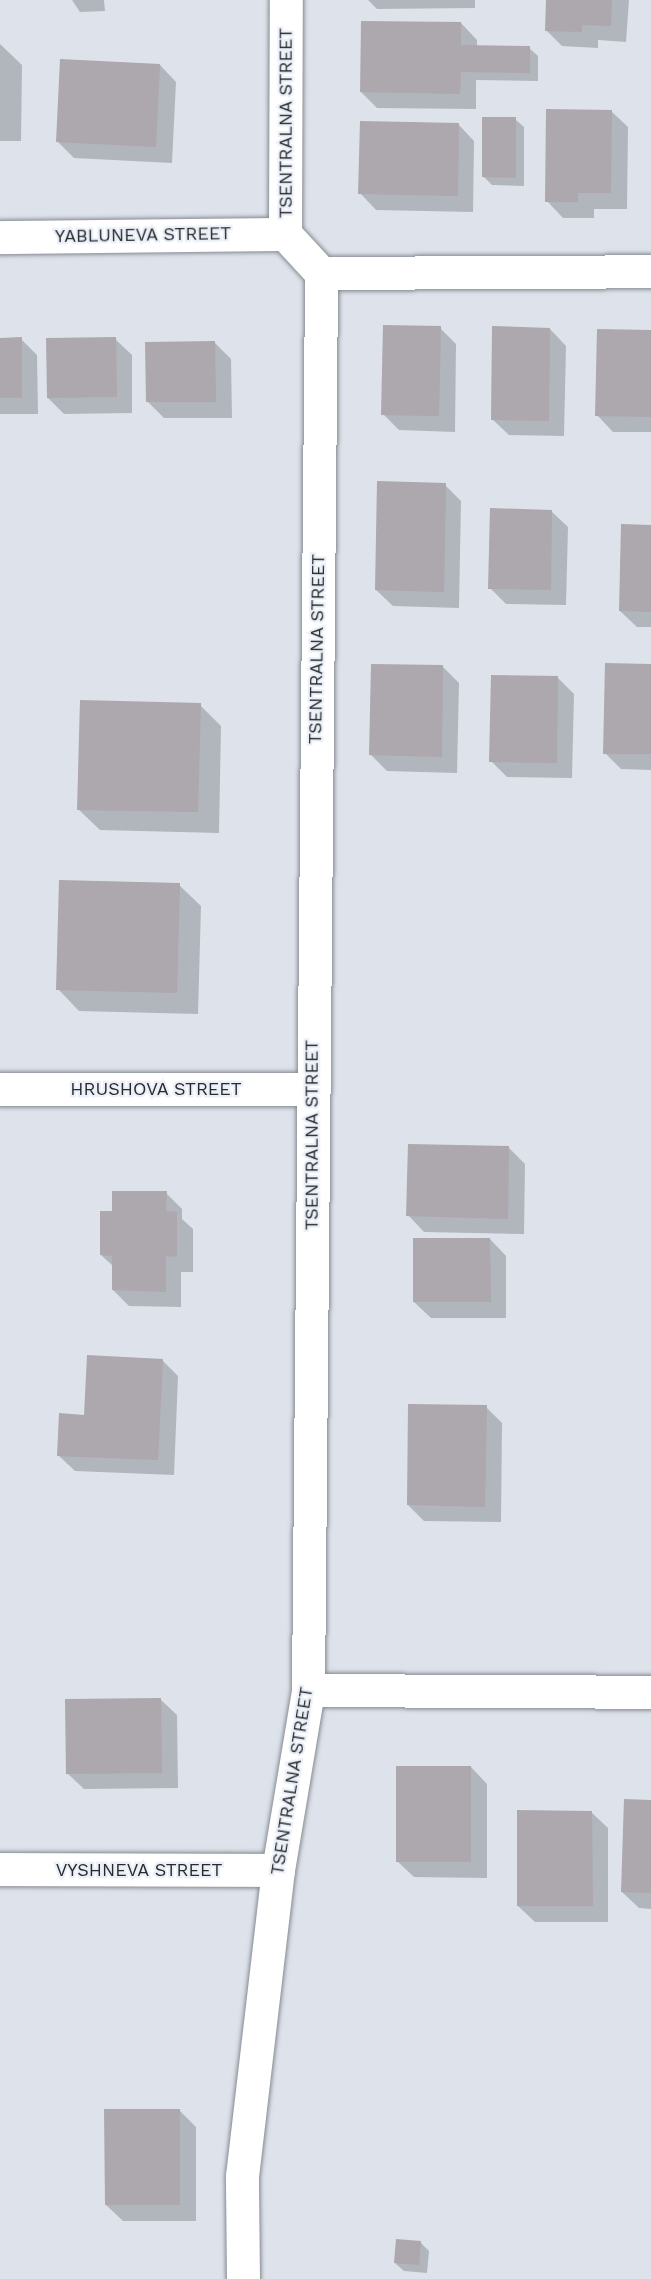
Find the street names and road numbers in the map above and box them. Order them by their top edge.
street label: TSENTRALNA STREET [275,28,297,218]
street label: YABLUNEVA STREET [54,223,232,247]
street label: TSENTRALNA STREET [305,553,329,745]
street label: TSENTRALNA STREET [301,1040,323,1230]
street label: HRUSHOVA STREET [70,1078,242,1100]
street label: TSENTRALNA STREET [266,1685,318,1877]
street label: VYSHNEVA STREET [55,1859,223,1881]

